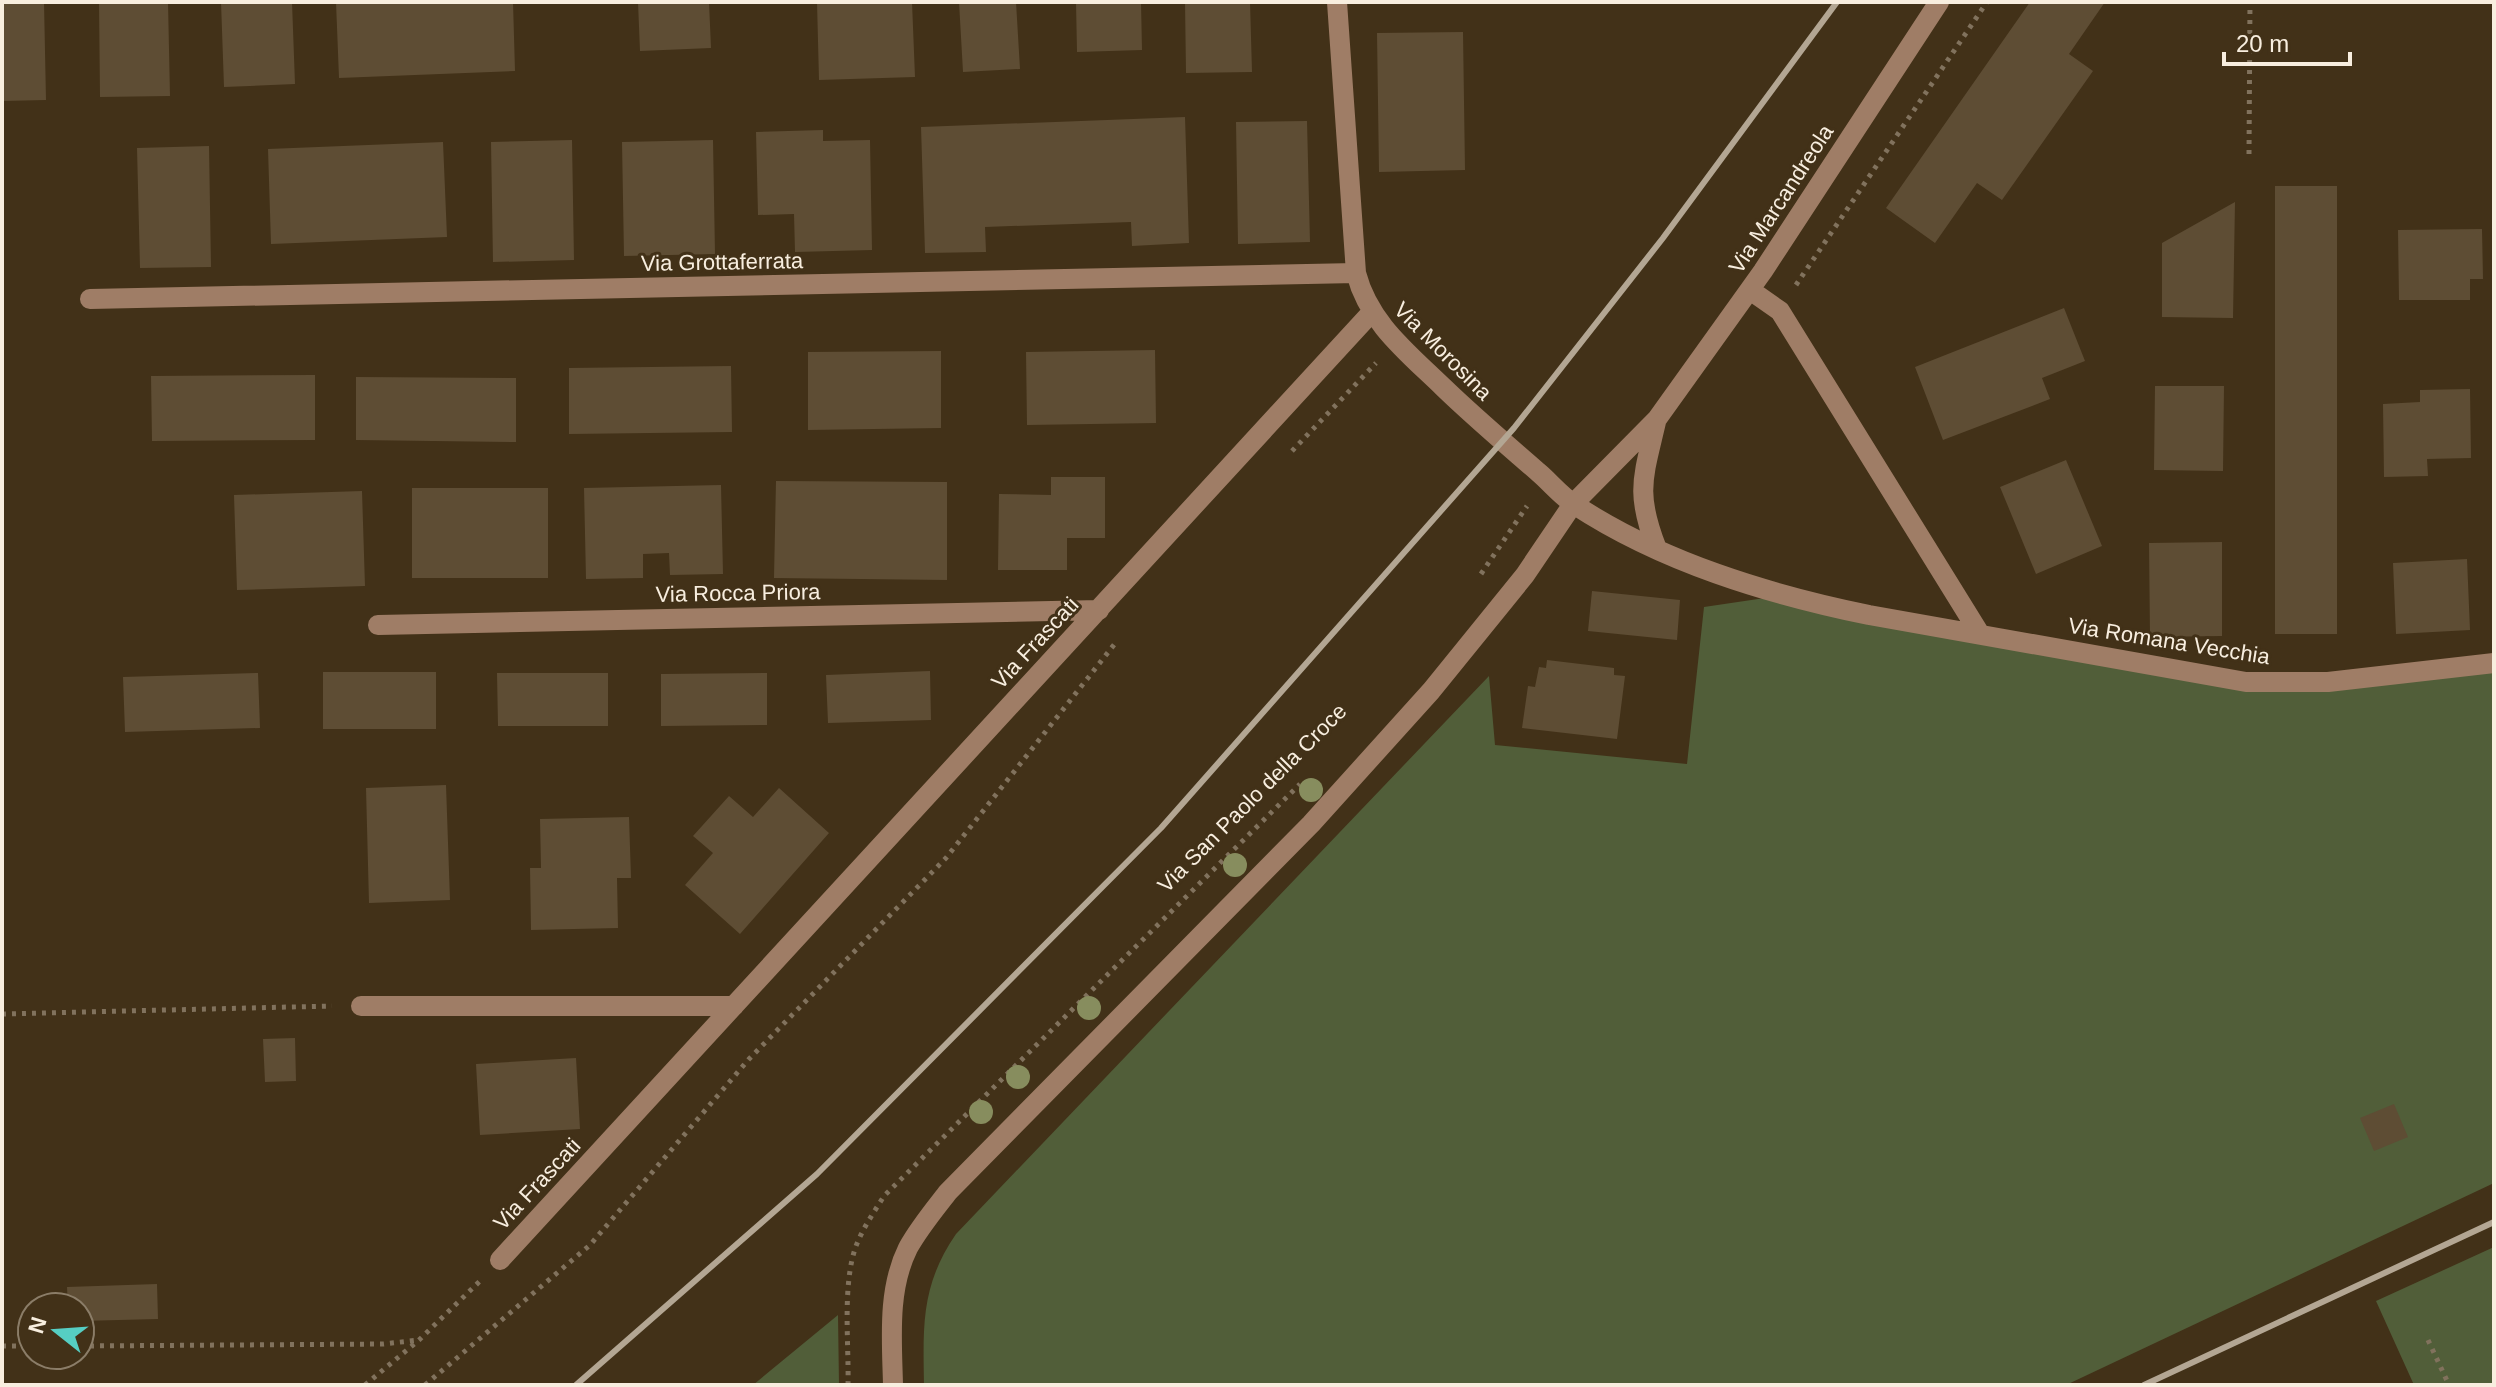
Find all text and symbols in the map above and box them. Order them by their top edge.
scale bar [2224,16,2350,66]
text: 20 m [2236,30,2289,57]
street label: Via Marcandreola [1724,119,1839,278]
street label: Via Grottaferrata [641,248,804,276]
street label: Via Morosina [1389,297,1498,406]
street label: Via Rocca Priora [655,579,821,607]
street label: Via Frascati [986,592,1084,694]
street label: Via Romana Vecchia [2066,613,2272,669]
street label: Via San Paolo della Croce [1152,698,1352,898]
street label: Via Frascati [488,1133,586,1235]
north arrow [16,1291,96,1371]
text: N [23,1314,52,1337]

